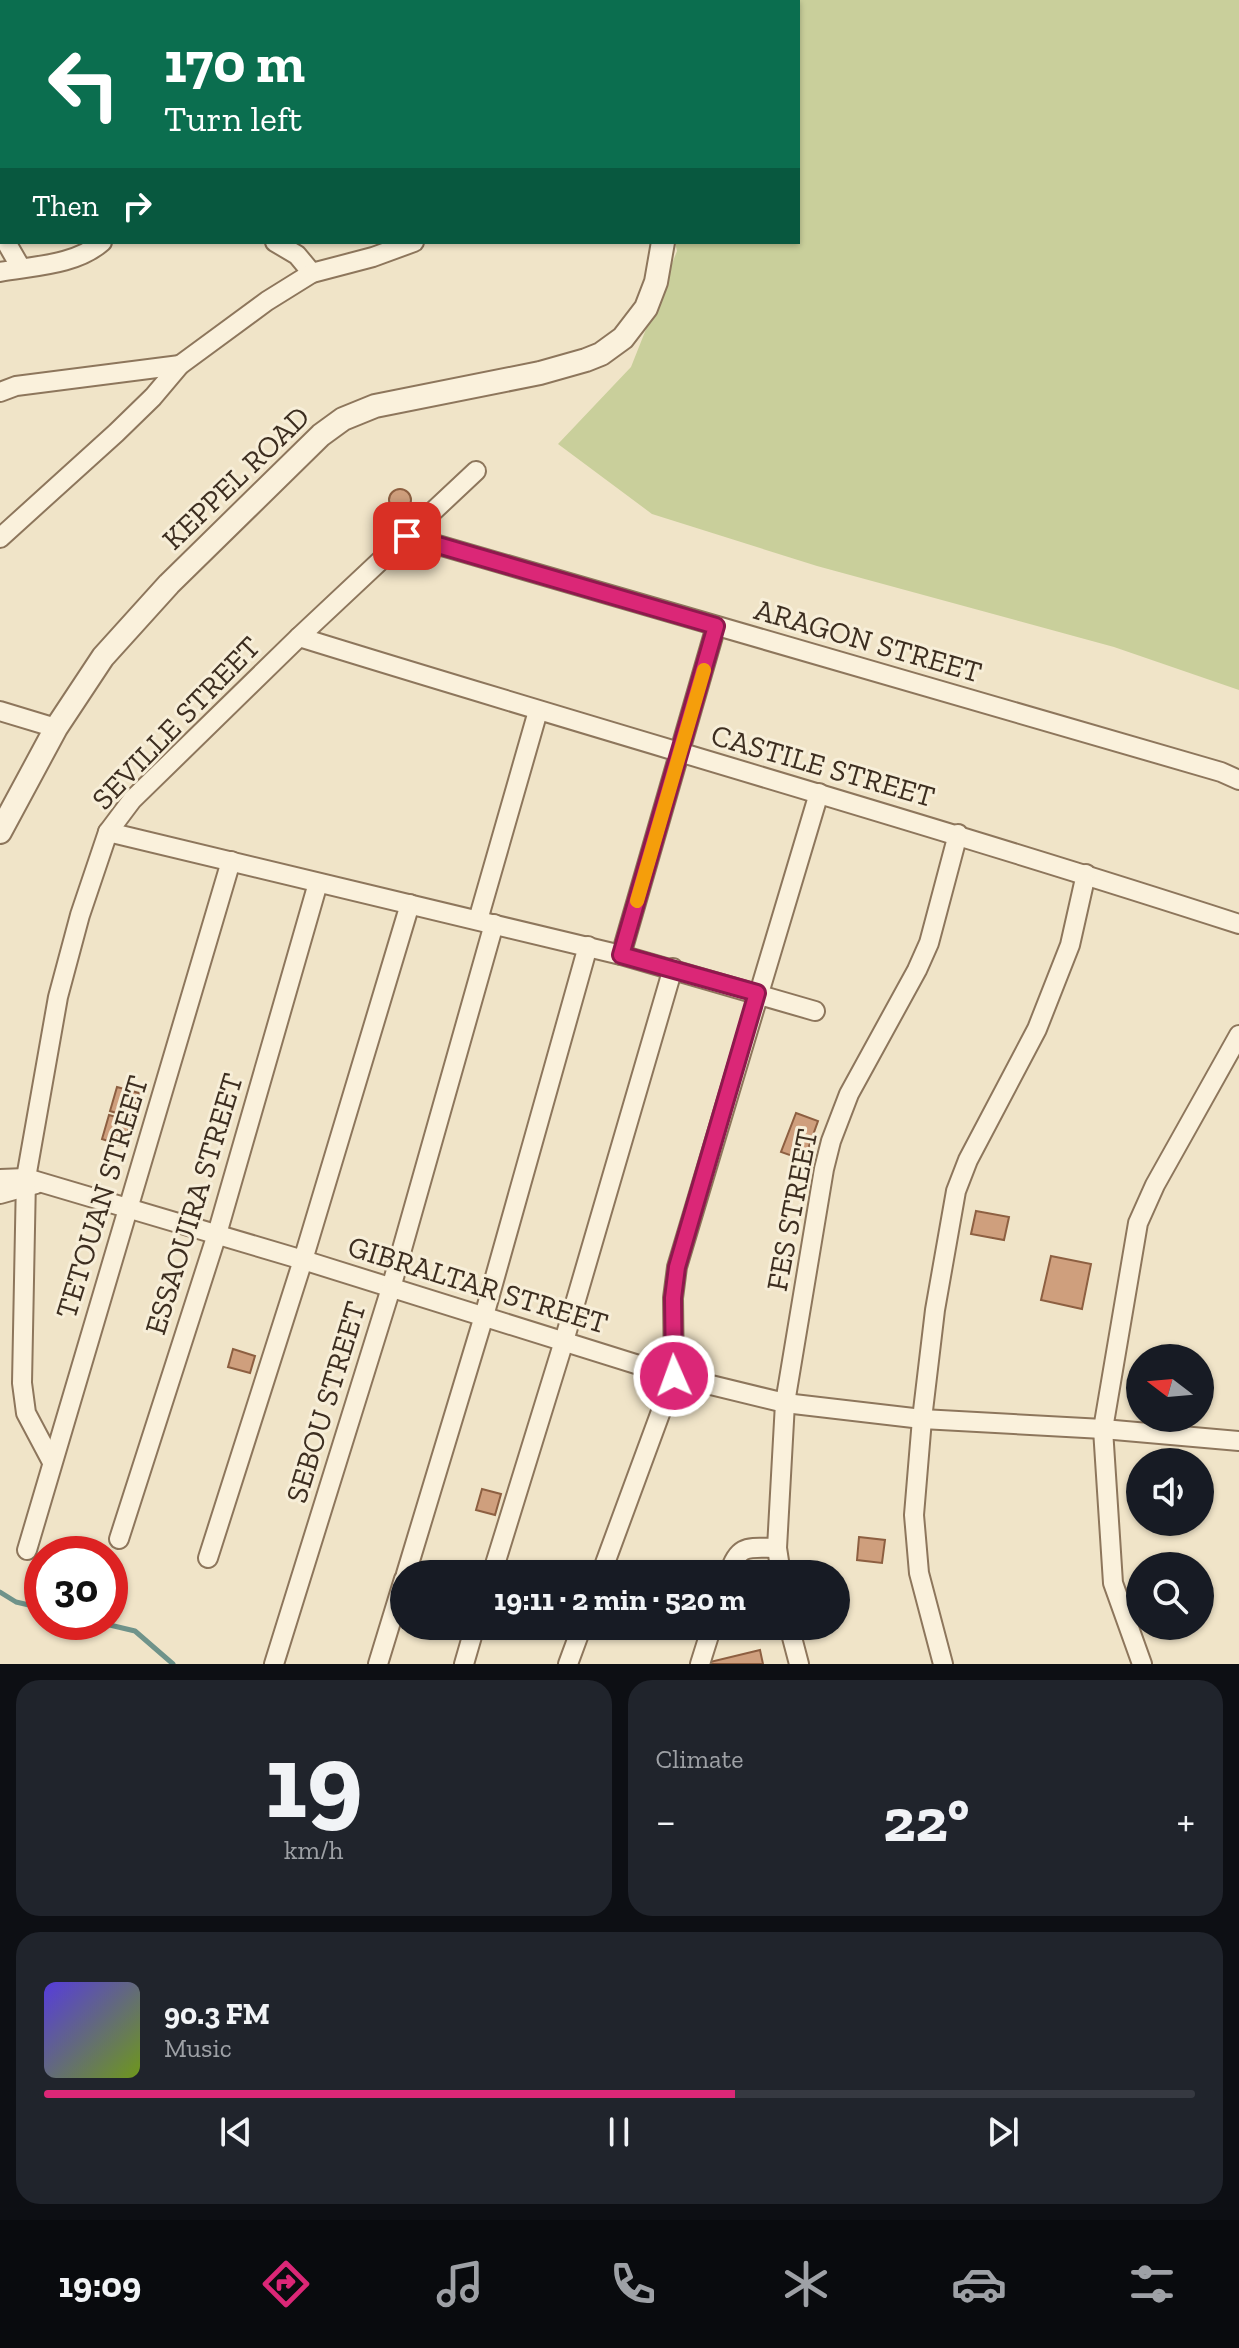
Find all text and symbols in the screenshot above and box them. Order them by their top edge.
text: 170 m [164,29,305,96]
icon: left [32,32,136,136]
text: Turn left [164,97,302,140]
icon: right [115,184,159,228]
text: Then [32,188,99,224]
street label: KEPPEL ROAD [155,399,317,557]
pin [373,502,441,570]
icon: arrive [385,514,429,558]
street label: ARAGON STREET [750,591,986,691]
street label: SEVILLE STREET [84,629,268,817]
street label: CASTILE STREET [707,717,939,815]
street label: ESSAOUIRA STREET [137,1069,251,1339]
street label: TETOUAN STREET [48,1071,156,1323]
street label: FES STREET [759,1126,825,1294]
street label: GIBRALTAR STREET [344,1228,612,1342]
street label: SEBOU STREET [278,1297,374,1507]
position arrow [632,1334,716,1418]
north arrow [1126,1344,1214,1432]
map controls [1126,1344,1214,1640]
button: sound [1126,1448,1214,1536]
speed limit sign: 30 [24,1536,128,1640]
button: search [1126,1552,1214,1640]
text: 19:11 · 2 min · 520 m [494,1582,746,1618]
text: 19 [265,1719,363,1844]
text: Climate [656,1743,743,1775]
text: 22° [883,1784,969,1856]
text: − [656,1794,676,1847]
text: + [1176,1794,1195,1847]
text: km/h [284,1834,343,1866]
text: 90.3 FM [164,1996,270,2032]
text: Music [164,2032,232,2064]
icon: previous [214,2110,258,2154]
icon: pause [597,2110,641,2154]
icon: next [981,2110,1025,2154]
icon: directions [258,2256,314,2312]
icon: music [432,2256,488,2312]
icon: phone [605,2256,661,2312]
icon: climate [778,2256,834,2312]
icon: car [951,2256,1007,2312]
icon: filters [1124,2256,1180,2312]
text: 19:09 [59,2263,141,2306]

